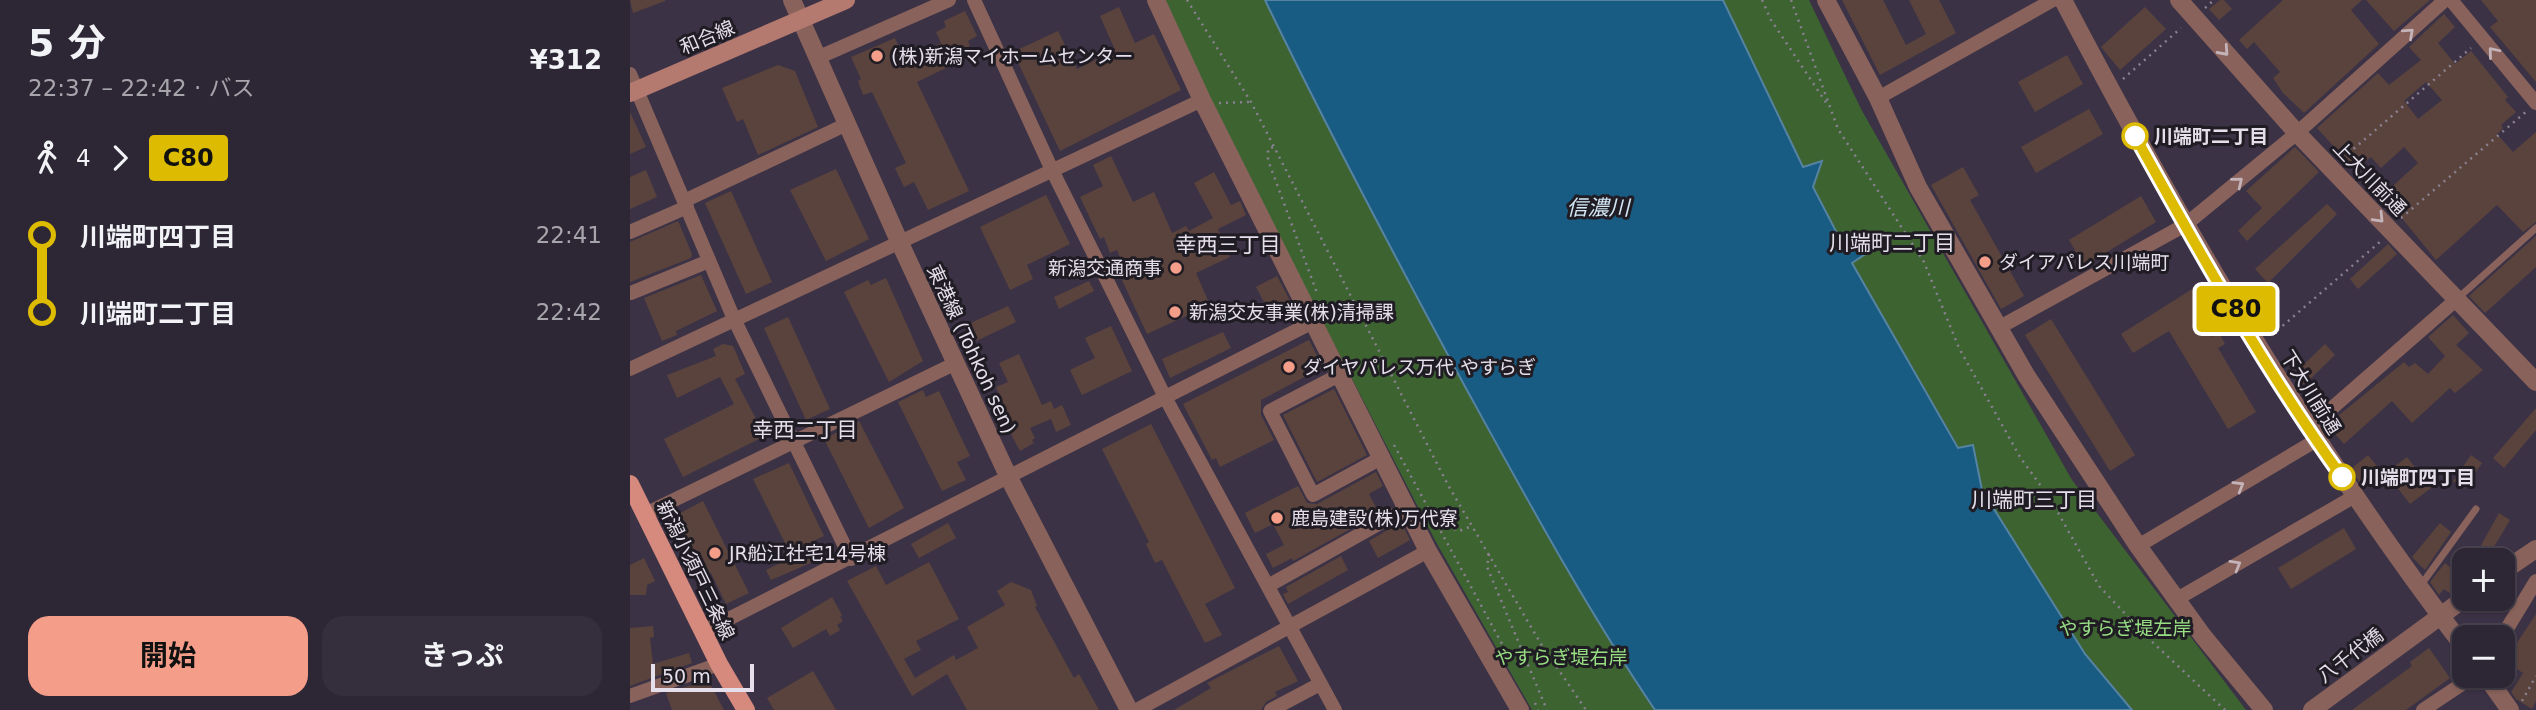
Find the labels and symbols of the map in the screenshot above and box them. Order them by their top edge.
street label: 和合線 [676,16,738,58]
one-way arrow [2401,28,2414,41]
one-way arrow [2216,43,2228,56]
place label: (株)新潟マイホームセンター [891,45,1133,67]
one-way arrow [2489,47,2501,60]
marker: (株)新潟マイホームセンター [869,48,885,64]
marker: 川端町二丁目 [2122,123,2148,149]
place label: 川端町二丁目 [2154,125,2268,147]
street label: 上大川前通 [2329,136,2411,220]
one-way arrow [2229,178,2242,190]
water label: 信濃川 [1567,196,1631,220]
one-way arrow [2371,209,2384,222]
district label: 川端町二丁目 [1829,231,1955,255]
district label: 幸西三丁目 [1176,233,1281,257]
place label: ダイアパレス川端町 [1999,251,2170,273]
marker: ダイアパレス川端町 [1977,254,1993,270]
place label: 新潟交通商事 [1048,257,1162,279]
marker: 新潟交通商事 [1168,260,1184,276]
street label: 東港線 (Tohkoh sen) [923,261,1021,437]
line badge: C80 [2196,286,2276,332]
place label: 新潟交友事業(株)清掃課 [1189,301,1394,323]
marker: 新潟交友事業(株)清掃課 [1167,304,1183,320]
street label: 下大川前通 [2276,346,2346,438]
place label: ダイヤパレス万代 やすらぎ [1303,356,1536,378]
marker: ダイヤパレス万代 やすらぎ [1281,359,1297,375]
district label: 幸西二丁目 [753,418,858,442]
marker: 川端町四丁目 [2329,464,2355,490]
place label: 川端町四丁目 [2361,466,2475,488]
one-way arrow [2232,481,2245,494]
district label: 川端町三丁目 [1971,488,2097,512]
street label: 新潟小須戸三条線 [653,497,739,643]
place label: 鹿島建設(株)万代寮 [1291,507,1458,529]
marker: 鹿島建設(株)万代寮 [1269,510,1285,526]
place label: JR船江社宅14号棟 [728,542,886,564]
marker: JR船江社宅14号棟 [707,545,723,561]
one-way arrow [2228,560,2241,573]
park label: やすらぎ堤左岸 [2058,617,2192,639]
street label: 八千代橋 [2313,623,2387,687]
park label: やすらぎ堤右岸 [1494,646,1628,668]
scale bar [651,661,754,693]

